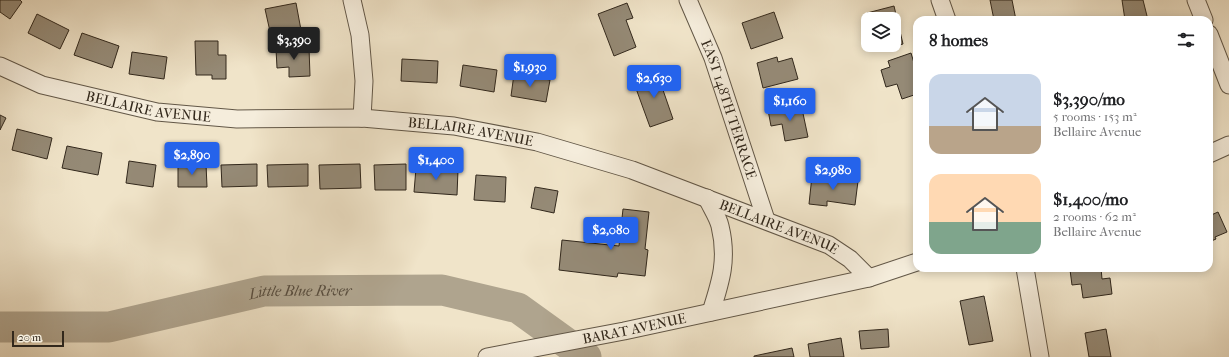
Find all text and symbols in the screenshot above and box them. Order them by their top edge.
map controls [861,12,901,52]
button: layers [861,12,901,52]
pin: $3,390 [261,27,327,61]
icon: filters [1175,29,1197,51]
text: 8 homes [929,30,988,50]
text: $3,390 [277,32,311,47]
street label: EAST 148TH TERRACE [697,37,760,182]
pin: $1,930 [497,54,563,88]
text: $1,930 [513,59,547,74]
pin: $2,630 [621,65,687,99]
text: $2,630 [636,70,672,85]
street label: BELLAIRE AVENUE [84,88,212,126]
pin: $1,160 [757,88,823,122]
text: $3,390/mo [1053,89,1125,109]
icon: home [961,90,1009,138]
text: $1,160 [773,93,807,108]
text: 5 rooms · 153 m² [1053,109,1137,124]
street label: BELLAIRE AVENUE [407,114,535,150]
text: Bellaire Avenue [1053,124,1142,139]
pin: $2,890 [159,142,225,176]
text: $2,890 [173,147,211,162]
pin: $1,400 [403,147,469,181]
text: $1,400 [418,152,454,167]
pin: $2,980 [800,157,866,191]
text: $2,980 [815,162,851,177]
text: $1,400/mo [1053,189,1128,209]
icon: home [961,190,1009,238]
street label: BELLAIRE AVENUE [717,196,842,258]
text: 2 rooms · 62 m² [1053,209,1136,224]
pin: $2,080 [578,217,644,251]
text: $2,080 [592,222,630,237]
text: Bellaire Avenue [1053,224,1142,239]
water label: Little Blue River [246,282,353,304]
street label: BARAT AVENUE [581,310,688,348]
scale bar [12,329,64,348]
text: 20 m [18,331,41,344]

